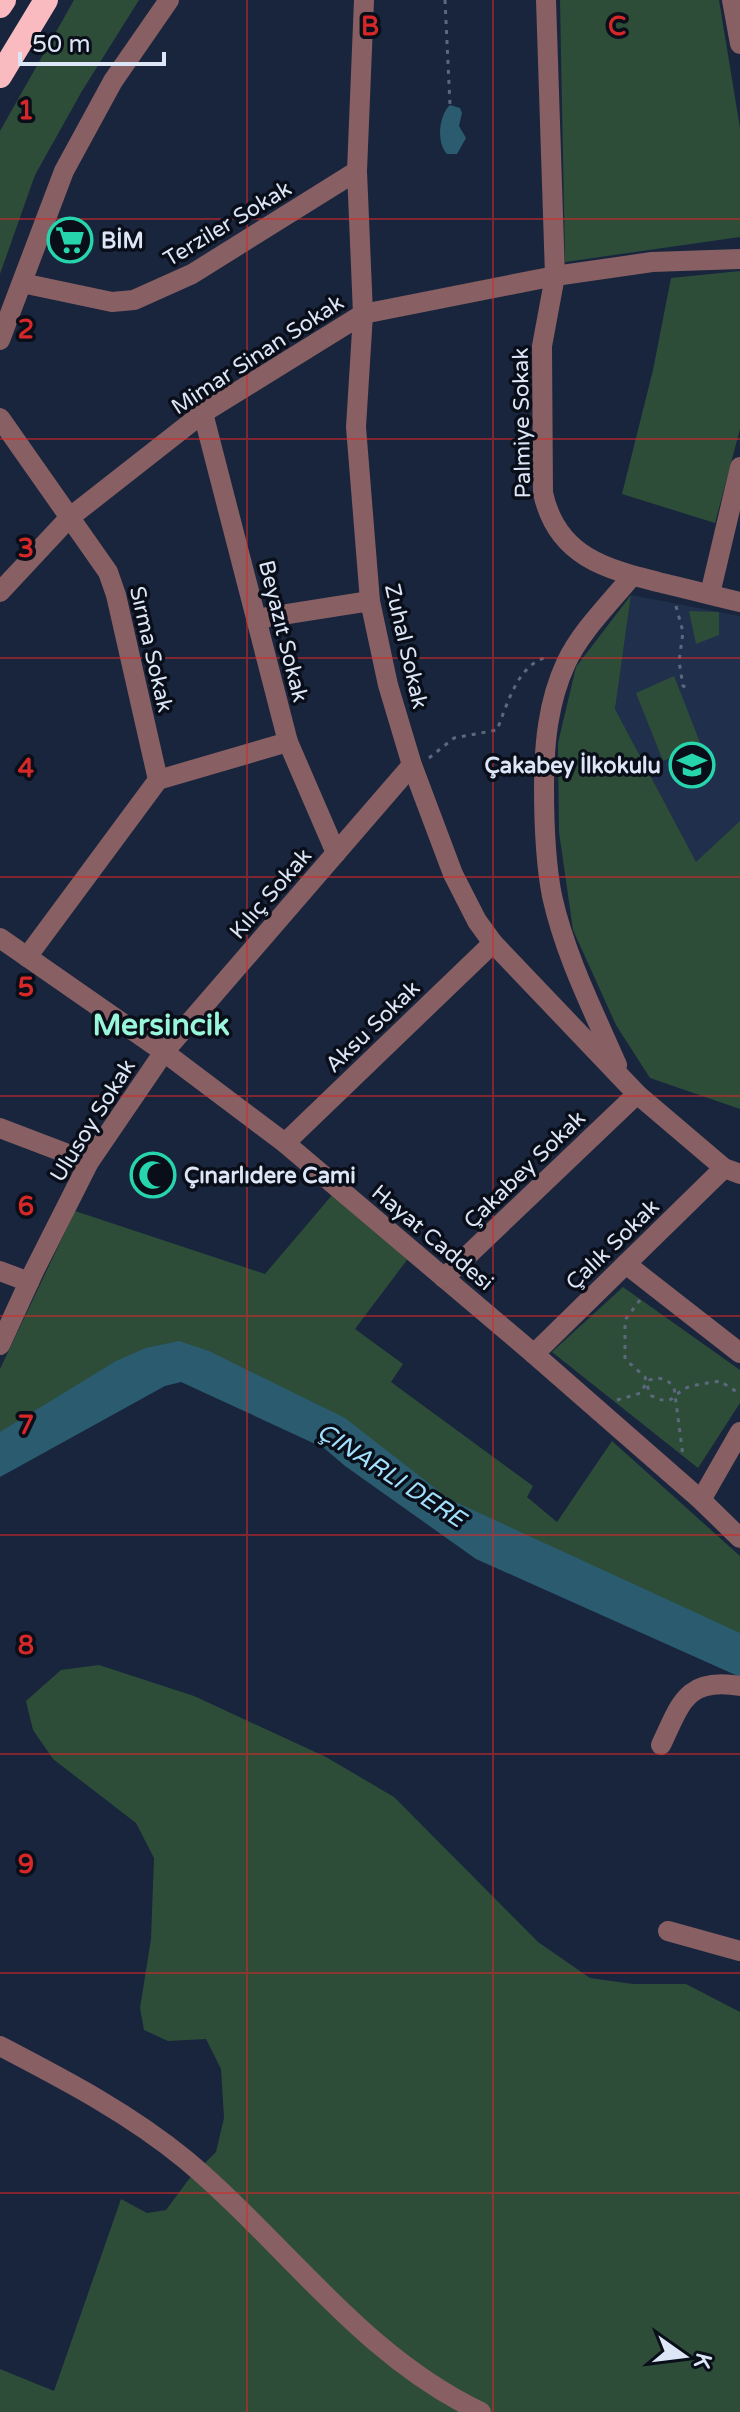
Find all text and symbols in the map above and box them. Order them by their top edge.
text: B [361,11,379,42]
text: C [608,11,626,42]
scale bar [20,16,164,66]
text: 50 m [32,30,90,59]
text: 1 [18,95,34,126]
street label: Terziler Sokak [159,176,296,272]
supermarket icon: BİM [46,216,94,264]
place label: BİM [101,227,144,254]
street label: Mimar Sinan Sokak [167,289,348,420]
text: 2 [18,314,34,345]
street label: Palmiye Sokak [508,347,536,499]
text: 3 [18,533,34,564]
street label: Beyazıt Sokak [253,558,313,705]
street label: Zuhal Sokak [379,581,433,711]
street label: Sırma Sokak [124,584,178,715]
school or university icon: Çakabey İlkokulu [668,741,716,789]
place label: Çakabey İlkokulu [484,752,661,779]
text: 4 [18,753,34,784]
street label: Kılıç Sokak [224,843,317,944]
text: 5 [18,972,34,1003]
street label: Aksu Sokak [320,975,425,1078]
district label: Mersincik [93,1007,229,1044]
street label: Ulusoy Sokak [45,1054,141,1187]
street label: Çakabey Sokak [459,1105,591,1234]
mosque icon: Çınarlıdere Cami [129,1151,177,1199]
place label: Çınarlıdere Cami [184,1163,356,1189]
street label: Hayat Caddesi [366,1179,498,1296]
text: 6 [18,1191,34,1222]
street label: Çalık Sokak [561,1194,665,1296]
text: 7 [18,1410,34,1441]
water label: ÇINARLI DERE [311,1417,473,1536]
text: 8 [18,1630,34,1661]
text: 9 [18,1849,34,1880]
north arrow [644,2316,724,2396]
text: K [688,2350,717,2371]

